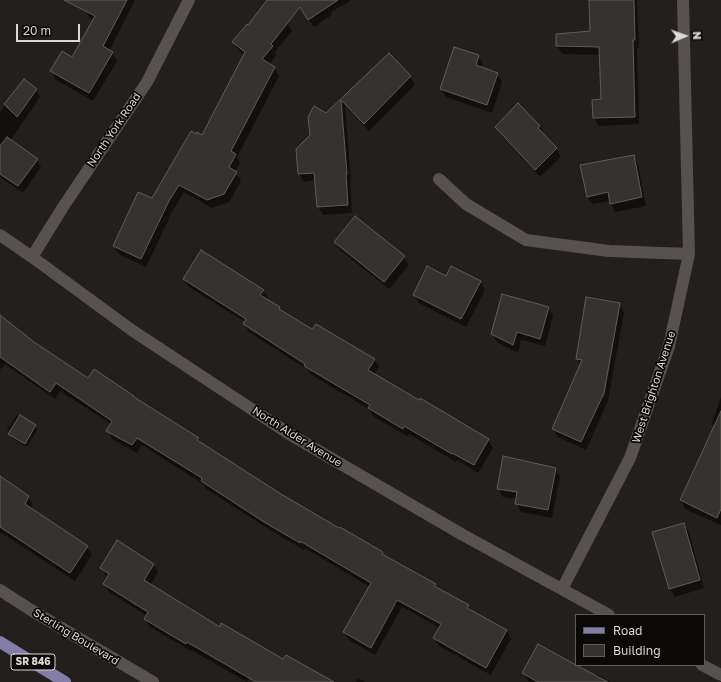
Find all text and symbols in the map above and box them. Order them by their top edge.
scale bar [18,16,82,42]
north arrow [665,16,705,56]
text: 20 m [23,23,51,38]
text: N [691,31,704,40]
street label: North York Road [84,91,144,169]
street label: West Brighton Avenue [630,329,678,445]
street label: North Alder Avenue [250,404,344,470]
street label: Sterling Boulevard [31,606,121,668]
legend [575,614,705,666]
text: Road [613,623,642,638]
text: Building [613,643,661,658]
road number: SR 846 [11,654,55,670]

